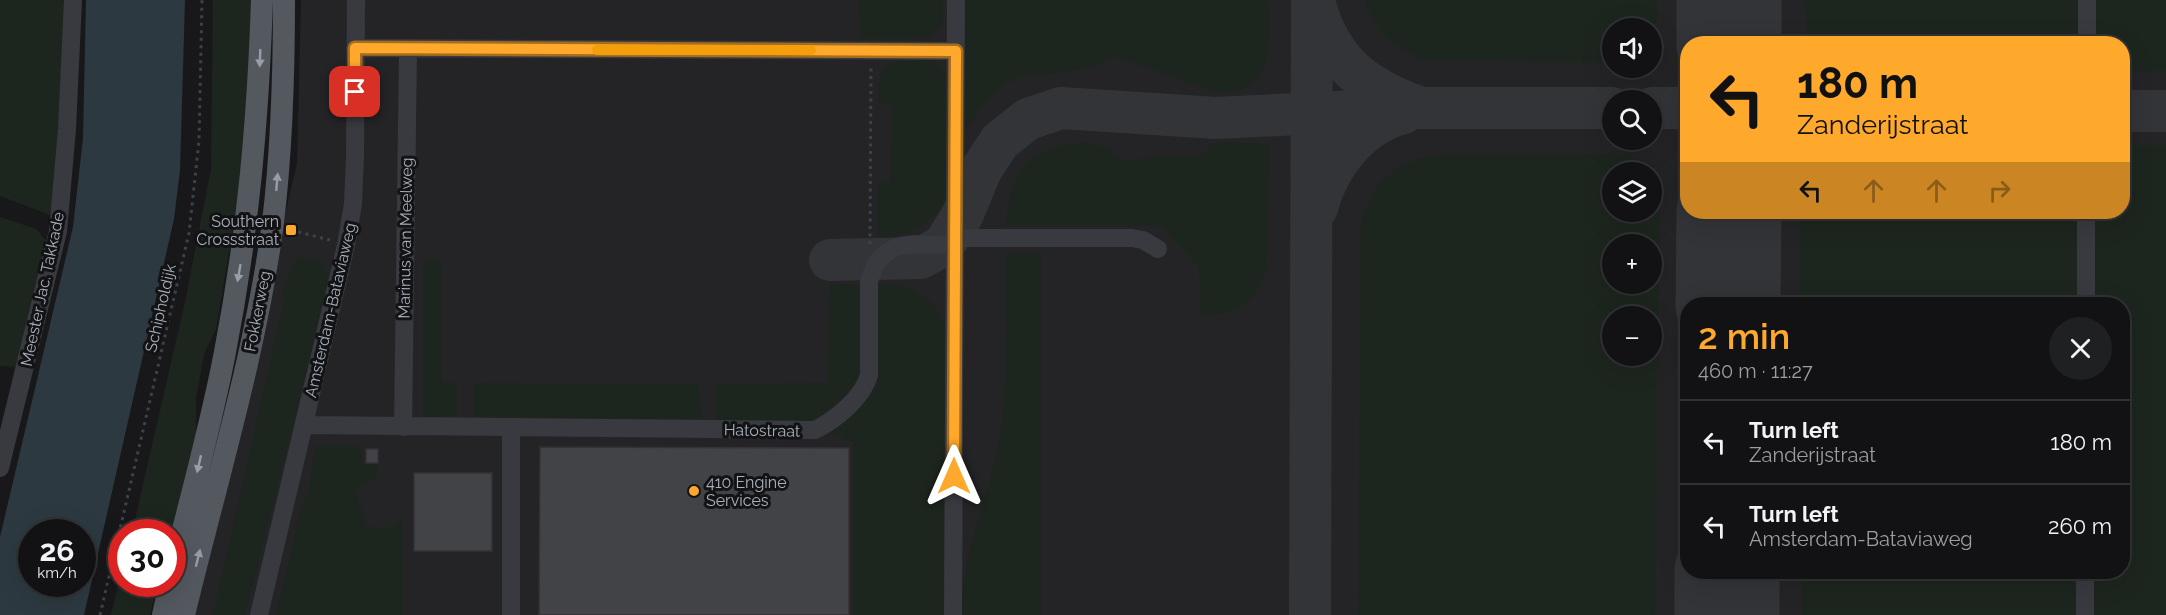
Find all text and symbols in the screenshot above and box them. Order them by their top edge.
map controls [1602,18,1662,366]
button: sound [1602,18,1662,78]
one-way arrow [256,49,265,68]
text: 180 m [1797,59,1918,108]
icon: left [1698,60,1776,138]
pin [329,66,380,117]
icon: arrive [338,75,371,108]
button: search [1602,90,1662,150]
text: Zanderijstraat [1797,109,1968,140]
street label: Marinus van Meelweg [395,157,416,319]
button: layers [1602,162,1662,222]
one-way arrow [272,173,281,192]
icon: left [1794,174,1827,207]
icon: ahead [1857,174,1890,207]
icon: ahead [1920,174,1953,207]
icon: right [1983,174,2016,207]
street label: Meester Jac. Takkade [17,210,68,368]
place label: Southern Crossstraat [196,212,280,249]
street label: Amsterdam-Bataviaweg [301,221,360,399]
marker: Southern Crossstraat [284,223,298,237]
button: + [1602,234,1662,294]
street label: Schipholdijk [141,262,180,354]
one-way arrow [234,264,243,283]
street label: Fokkerweg [240,269,275,353]
button: − [1602,306,1662,366]
text: 2 min [1698,315,1790,357]
button: close [2049,317,2112,380]
text: 460 m · 11:27 [1698,359,1813,383]
text: Turn left [1749,417,1839,443]
street label: Hatostraat [724,420,801,441]
icon: left [1698,426,1731,459]
text: 180 m [2050,429,2112,455]
text: Zanderijstraat [1749,443,1876,467]
position arrow [922,444,986,508]
one-way arrow [193,455,203,473]
place label: 410 Engine Services [706,473,787,510]
marker: 410 Engine Services [687,484,701,498]
text: Turn left [1749,501,1839,527]
icon: left [1698,510,1731,543]
text: 260 m [2048,513,2112,539]
speed limit sign: 30 [108,519,186,597]
text: Amsterdam-Bataviaweg [1749,527,1973,551]
text: 26 [39,533,75,568]
one-way arrow [194,548,204,567]
text: km/h [37,564,77,582]

